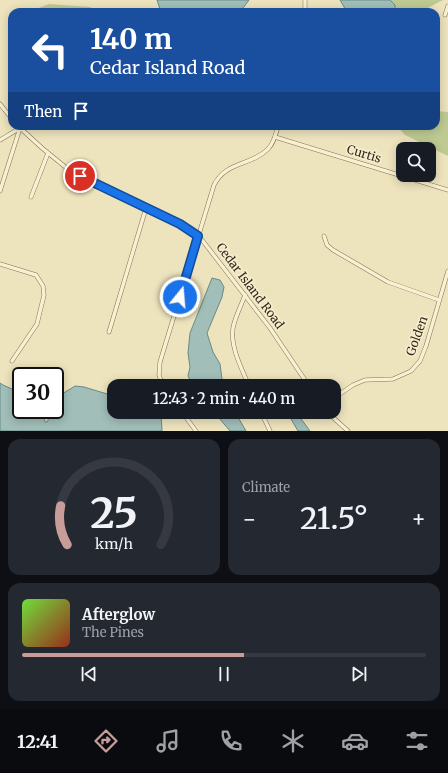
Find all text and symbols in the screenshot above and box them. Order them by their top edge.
text: 140 m [90,21,172,57]
icon: left [24,24,76,76]
text: Cedar Island Road [90,56,245,79]
icon: arrive [70,100,92,122]
text: Then [24,102,62,121]
street label: Curtis [345,141,383,166]
map controls [396,142,436,182]
button: search [396,142,436,182]
pin [63,159,97,193]
icon: arrive [69,165,91,187]
street label: Cedar Island Road [213,240,288,332]
position arrow [159,276,201,318]
street label: Golden [402,314,431,358]
speed limit sign: 30 [12,367,64,419]
text: 12:43 · 2 min · 440 m [153,389,295,408]
text: Climate [242,479,290,496]
text: 25 [90,487,138,539]
text: 21.5° [300,499,368,537]
text: − [242,505,257,533]
text: + [411,505,426,533]
text: km/h [95,535,133,553]
text: Afterglow [82,605,155,624]
text: The Pines [82,624,144,641]
icon: previous [78,663,100,685]
icon: pause [213,663,235,685]
icon: next [348,663,370,685]
icon: directions [92,727,120,755]
icon: music [154,727,182,755]
icon: phone [217,727,245,755]
icon: climate [279,727,307,755]
icon: car [341,727,369,755]
icon: filters [403,727,431,755]
text: 12:41 [17,730,58,753]

